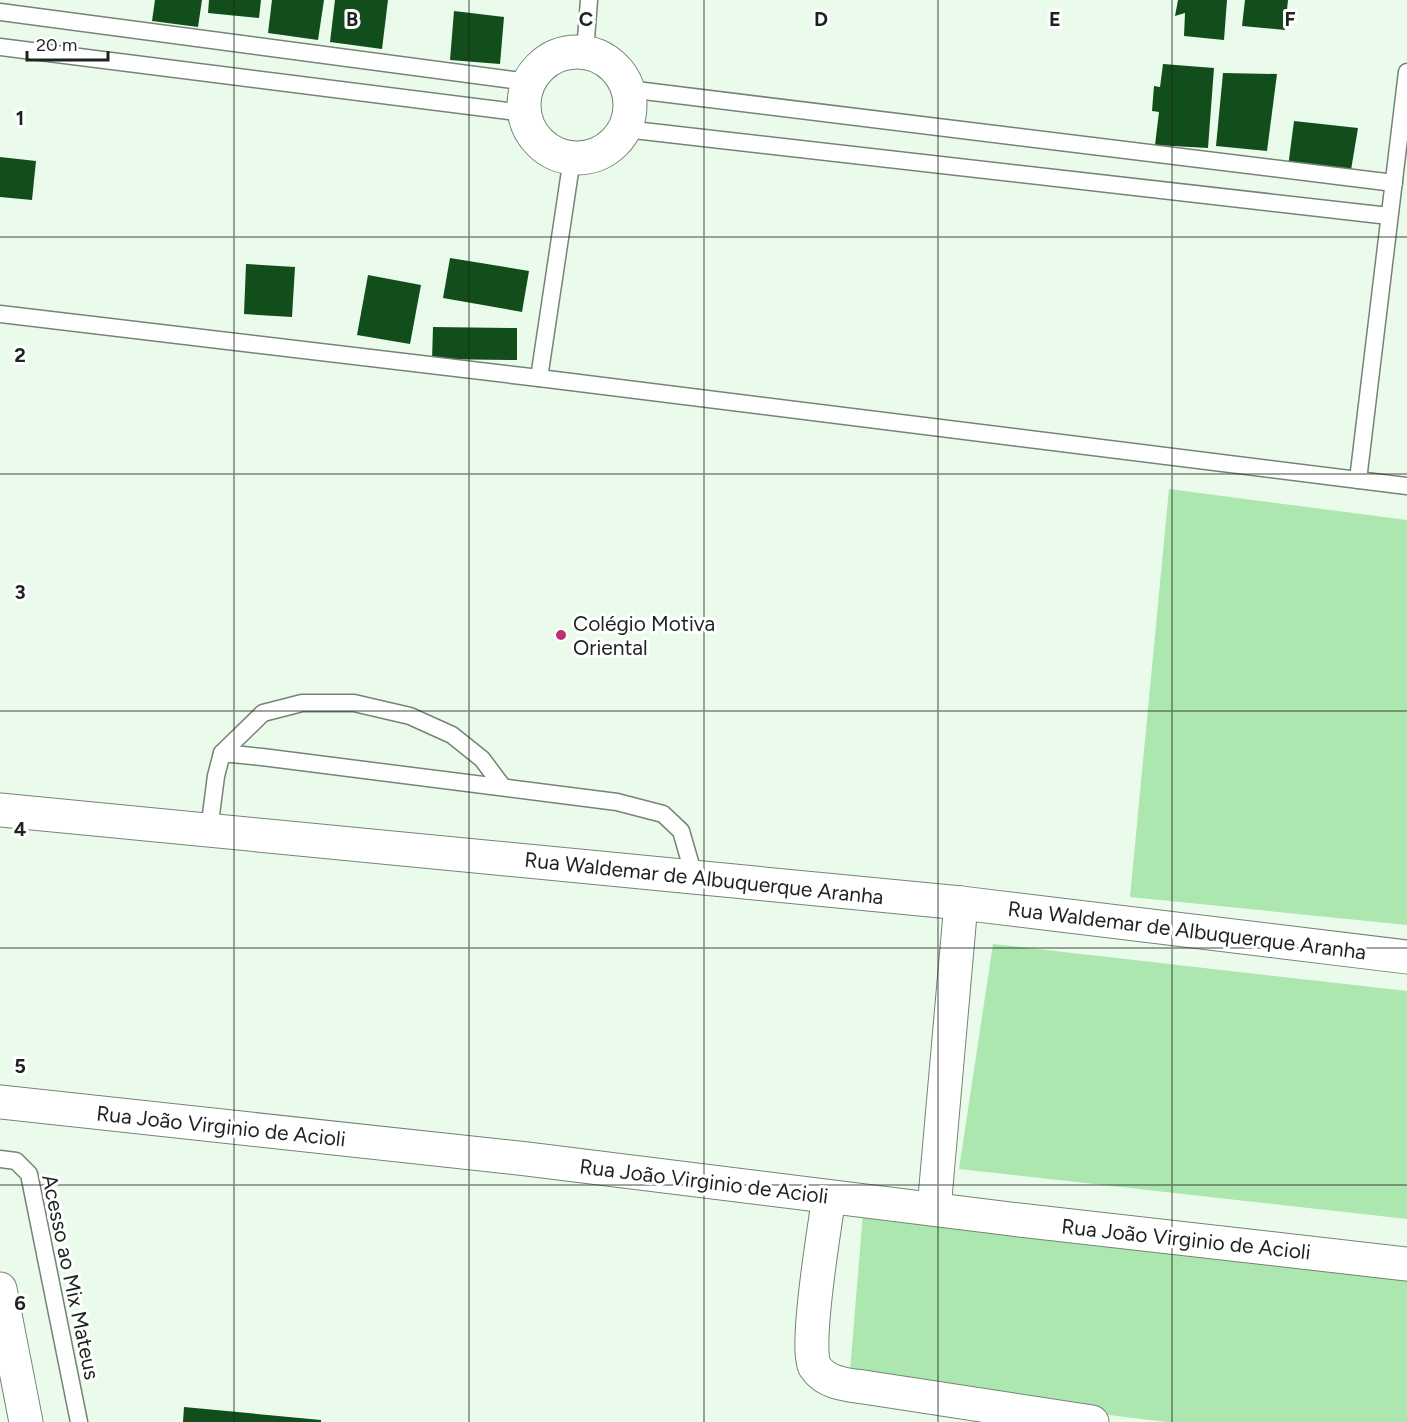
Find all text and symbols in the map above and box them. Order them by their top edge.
text: B [346,7,358,31]
text: C [579,7,593,31]
text: D [814,7,828,31]
text: E [1049,7,1061,31]
text: F [1284,7,1296,31]
scale bar [27,24,108,62]
text: 20 m [36,34,77,56]
text: 1 [16,106,24,130]
text: 2 [14,343,26,367]
text: 3 [14,580,26,604]
place label: Colégio Motiva Oriental [573,611,715,660]
marker: Colégio Motiva Oriental [554,628,568,642]
text: 4 [14,817,27,841]
street label: Rua Waldemar de Albuquerque Aranha [523,847,885,909]
street label: Rua Waldemar de Albuquerque Aranha [1006,896,1368,964]
text: 5 [14,1054,26,1078]
street label: Rua João Virginio de Acioli [95,1100,347,1152]
street label: Rua João Virginio de Acioli [578,1153,830,1209]
street label: Acesso ao Mix Mateus [37,1172,105,1382]
street label: Rua João Virginio de Acioli [1060,1213,1312,1265]
text: 6 [14,1291,26,1315]

